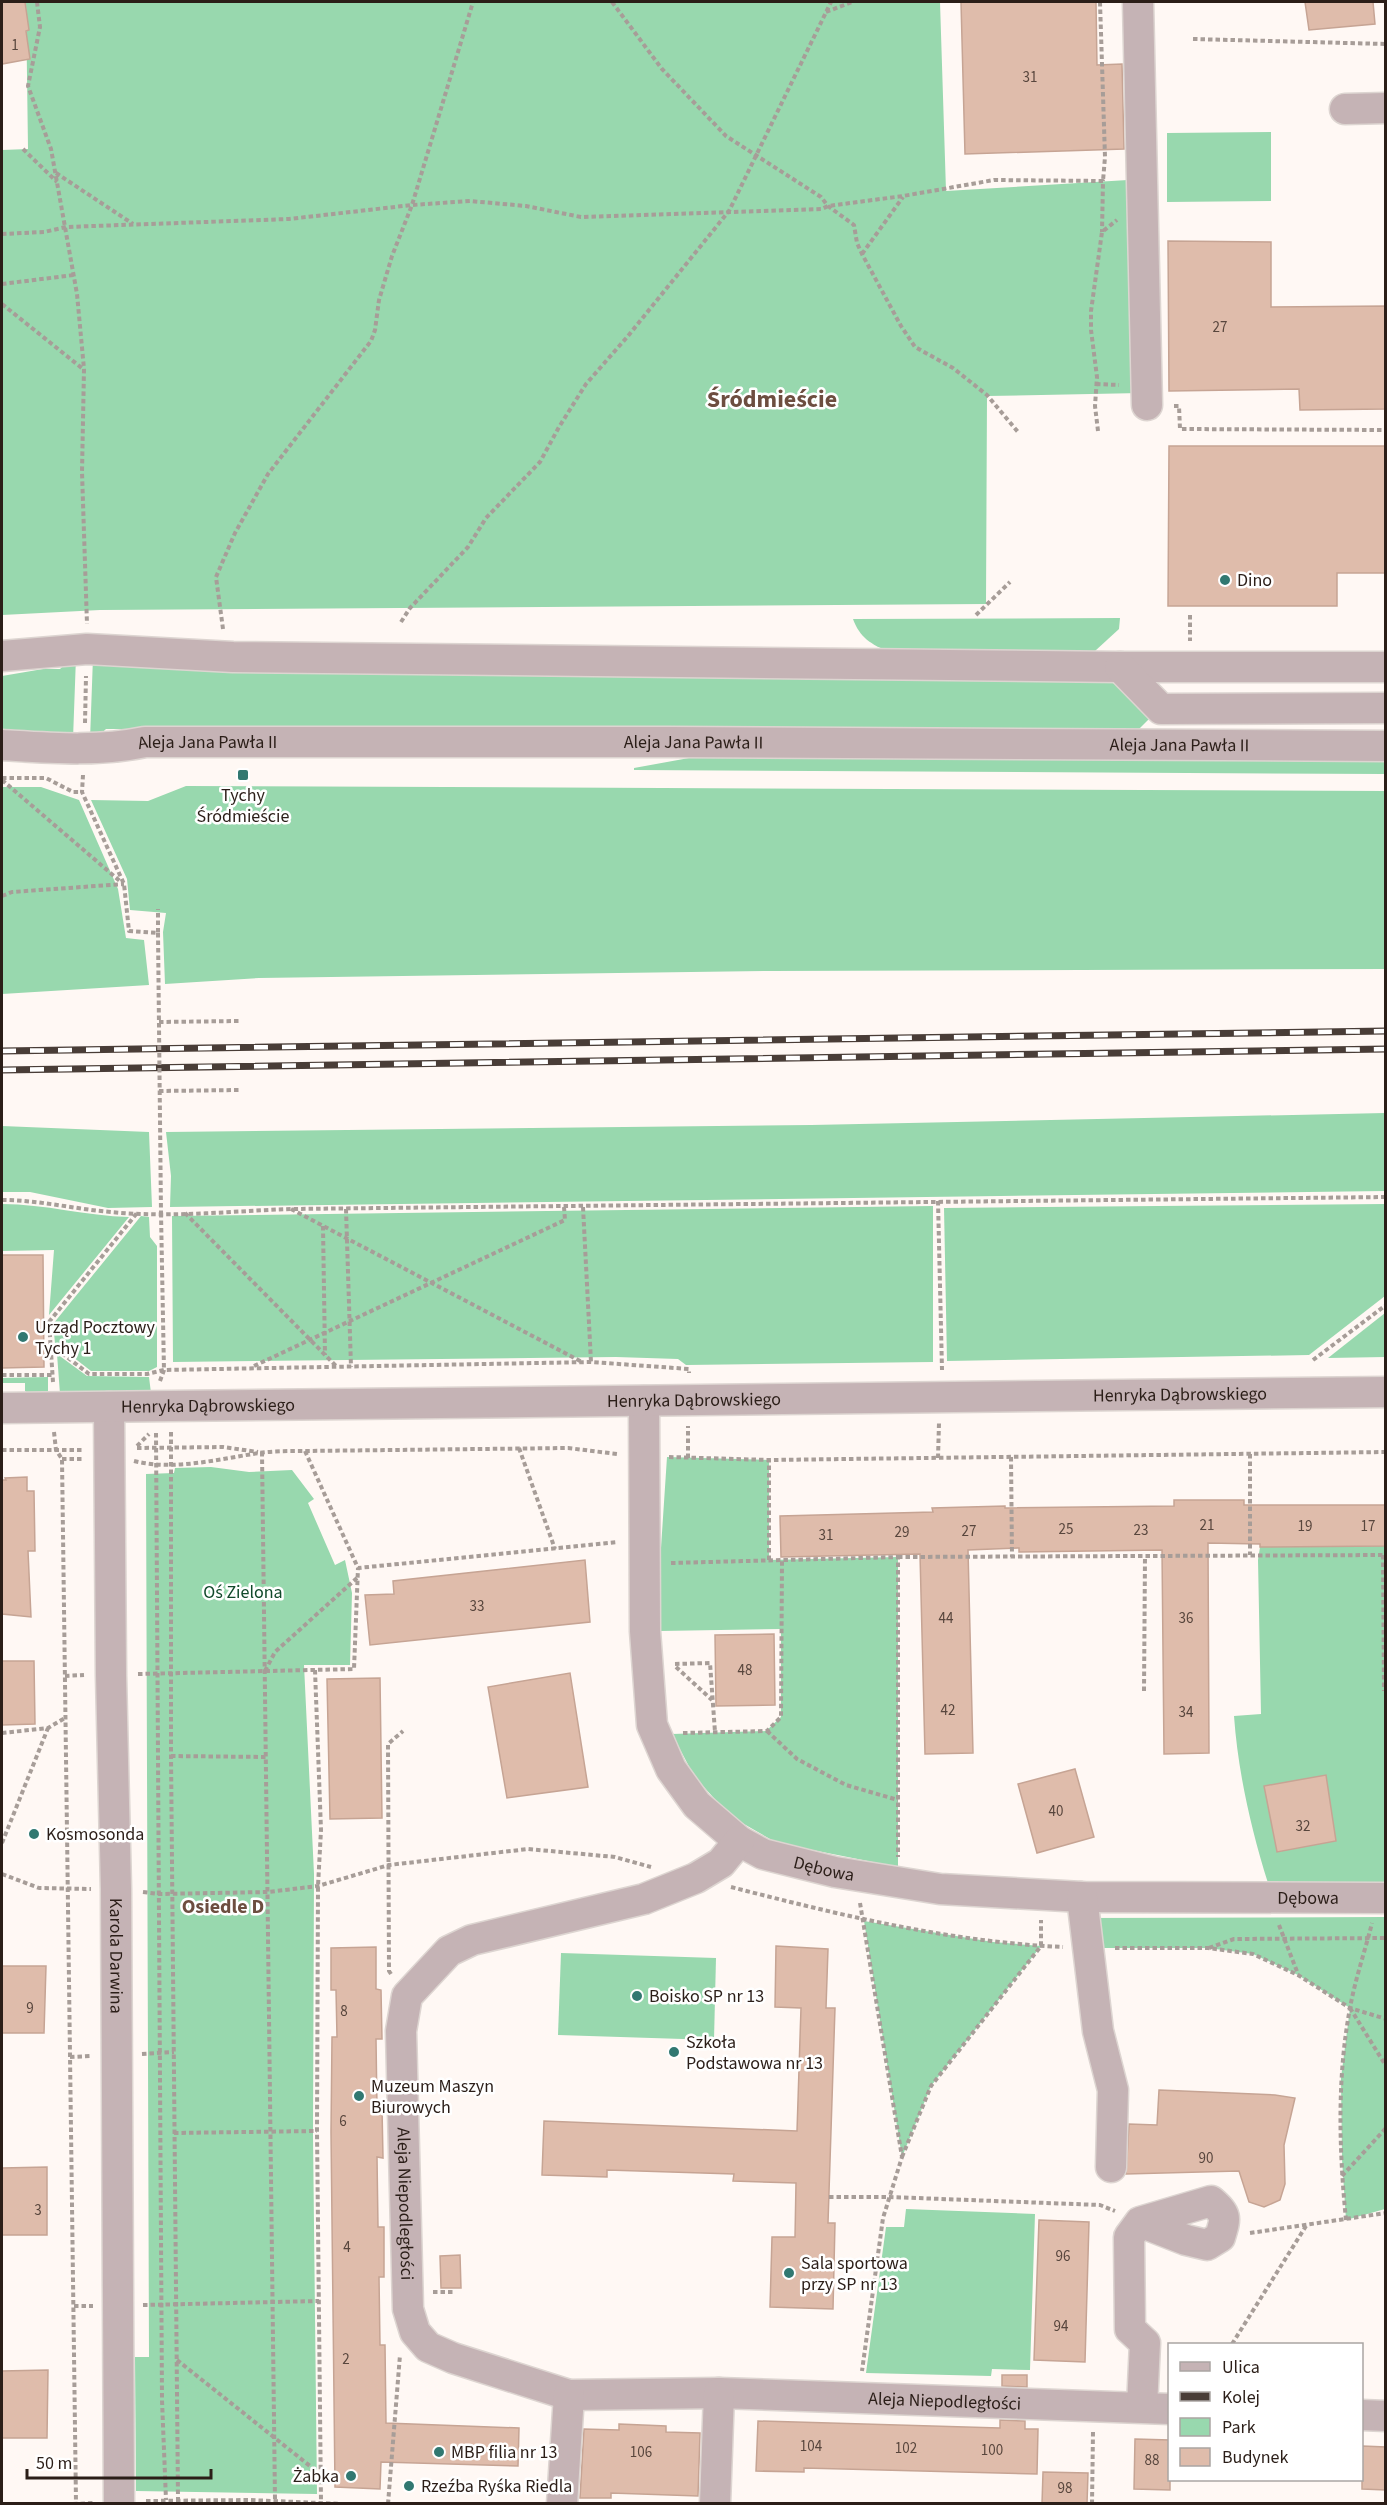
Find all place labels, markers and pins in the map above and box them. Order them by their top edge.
place label: Dino [1237,568,1272,593]
marker: Dino [1218,573,1232,587]
marker: Tychy Śródmieście [236,768,250,782]
place label: Tychy Śródmieście [197,783,289,829]
place label: Urząd Pocztowy Tychy 1 [35,1315,156,1361]
marker: Urząd Pocztowy Tychy 1 [16,1330,30,1344]
place label: Kosmosonda [46,1822,144,1847]
marker: Kosmosonda [27,1827,41,1841]
place label: Boisko SP nr 13 [649,1984,764,2009]
marker: Boisko SP nr 13 [630,1989,644,2003]
place label: Szkoła Podstawowa nr 13 [686,2030,823,2076]
marker: Szkoła Podstawowa nr 13 [667,2045,681,2059]
place label: Muzeum Maszyn Biurowych [371,2074,494,2120]
marker: Muzeum Maszyn Biurowych [352,2089,366,2103]
place label: Sala sportowa przy SP nr 13 [801,2251,908,2297]
marker: Sala sportowa przy SP nr 13 [782,2266,796,2280]
place label: MBP filia nr 13 [451,2440,557,2465]
marker: MBP filia nr 13 [432,2445,446,2459]
place label: Żabka [293,2464,339,2489]
marker: Żabka [344,2469,358,2483]
place label: Rzeźba Ryśka Riedla [421,2474,572,2499]
marker: Rzeźba Ryśka Riedla [402,2479,416,2493]

